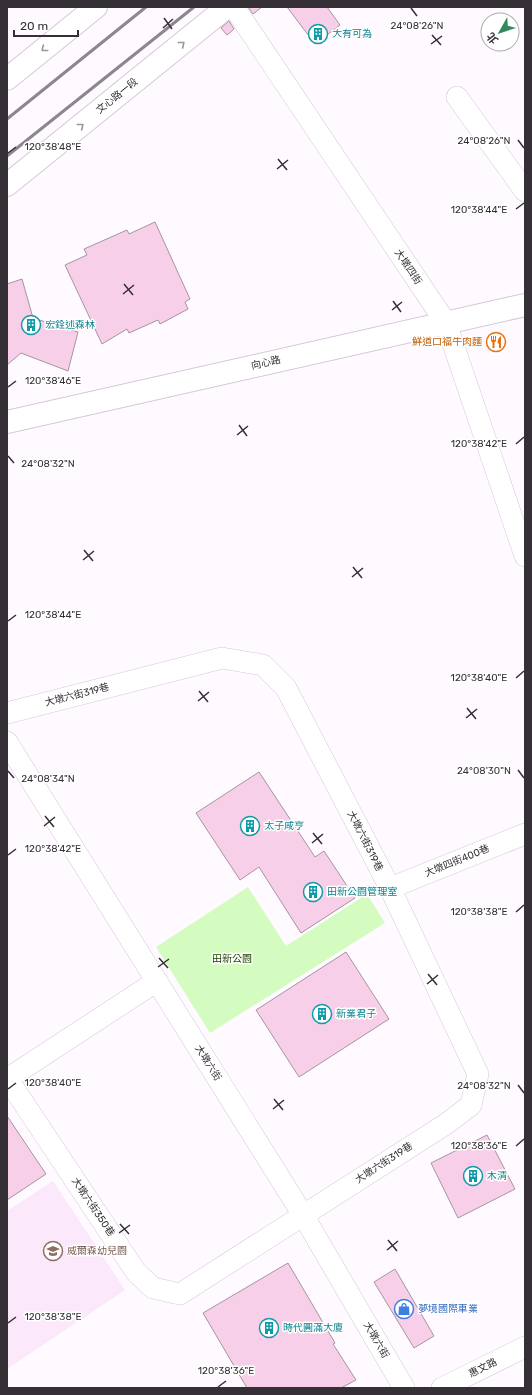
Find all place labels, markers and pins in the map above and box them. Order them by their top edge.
building icon: 大有可為 [307,23,329,45]
place label: 大有可為 [332,28,372,40]
building icon: 宏銓述森林 [20,314,42,336]
place label: 宏銓述森林 [45,319,95,331]
restaurant icon: 鮮道口福牛肉麵 [485,331,507,353]
place label: 鮮道口福牛肉麵 [412,336,482,348]
building icon: 太子咸亨 [239,815,261,837]
place label: 太子咸亨 [264,820,304,832]
building icon: 田新公園管理室 [302,881,324,903]
place label: 田新公園管理室 [327,886,397,898]
building icon: 新業君子 [311,1003,333,1025]
place label: 新業君子 [336,1008,376,1020]
building icon: 木清 [462,1165,484,1187]
place label: 木清 [487,1170,507,1182]
school or university icon: 威爾森幼兒園 [42,1240,64,1262]
place label: 威爾森幼兒園 [67,1245,127,1257]
shop icon: 夢境國際車業 [393,1298,415,1320]
place label: 夢境國際車業 [418,1303,478,1315]
building icon: 時代圓滿大廈 [258,1317,280,1339]
place label: 時代圓滿大廈 [283,1322,343,1334]

